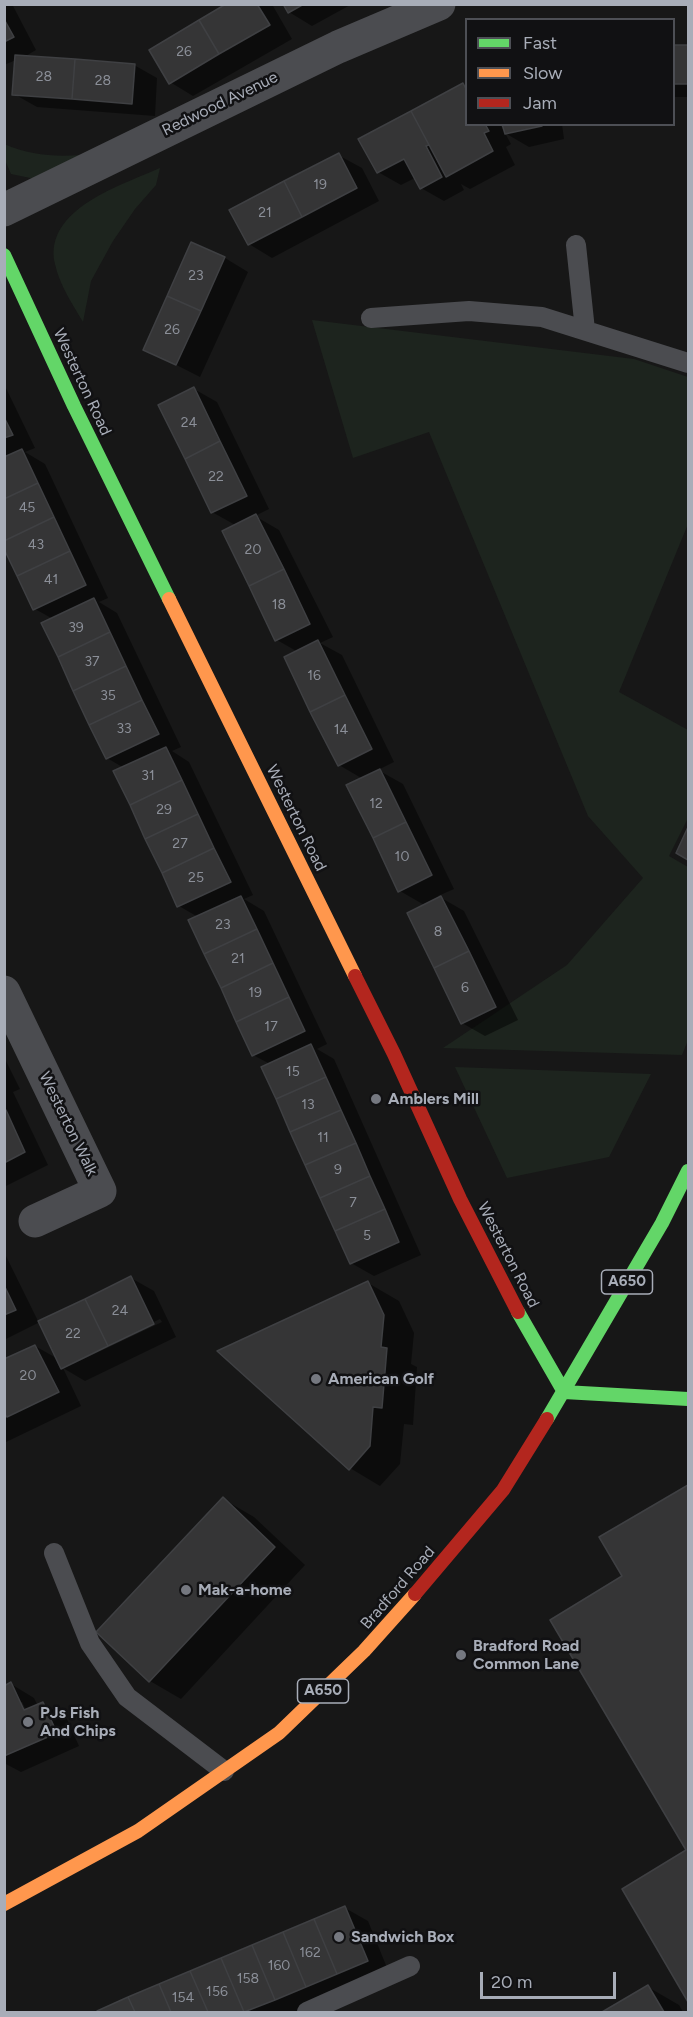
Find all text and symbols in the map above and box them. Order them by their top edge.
legend [465,18,675,126]
text: Fast [523,32,557,54]
house number: 26 [176,44,192,60]
text: Slow [523,62,562,84]
street label: Redwood Avenue [159,68,281,140]
house number: 28 [36,69,52,85]
house number: 28 [95,73,111,89]
text: Jam [523,92,557,114]
house number: 19 [313,177,327,193]
house number: 21 [258,205,272,221]
house number: 23 [188,268,204,284]
house number: 26 [164,322,180,338]
street label: Westerton Road [49,325,115,439]
house number: 24 [181,415,197,431]
house number: 22 [208,469,224,485]
house number: 45 [19,500,35,516]
house number: 43 [28,537,44,553]
house number: 20 [245,542,261,558]
house number: 41 [44,572,58,588]
house number: 18 [272,597,286,613]
house number: 39 [68,620,84,636]
house number: 37 [84,654,100,670]
house number: 16 [307,668,321,684]
house number: 35 [100,688,116,704]
house number: 33 [116,721,132,737]
house number: 14 [334,722,348,738]
street label: Westerton Road [262,762,330,874]
house number: 31 [141,768,155,784]
house number: 12 [369,796,383,812]
house number: 29 [156,802,172,818]
house number: 27 [172,836,188,852]
house number: 10 [395,849,409,865]
house number: 25 [188,870,204,886]
house number: 23 [215,917,231,933]
house number: 8 [434,924,442,940]
house number: 21 [231,951,245,967]
house number: 6 [461,980,469,996]
house number: 19 [248,985,262,1001]
house number: 17 [264,1019,278,1035]
house number: 15 [286,1064,300,1080]
street label: Westerton Walk [35,1069,101,1179]
place label: Amblers Mill [388,1089,479,1109]
marker: Amblers Mill [369,1092,383,1106]
house number: 13 [301,1097,315,1113]
house number: 11 [317,1130,329,1146]
house number: 9 [334,1162,342,1178]
house number: 7 [349,1195,357,1211]
street label: Westerton Road [473,1199,543,1311]
house number: 5 [363,1228,371,1244]
road number: A650 [602,1270,652,1294]
house number: 24 [112,1303,128,1319]
house number: 22 [65,1326,81,1342]
house number: 20 [20,1368,36,1384]
place label: American Golf [328,1369,434,1389]
marker: American Golf [309,1372,323,1386]
street label: Bradford Road [357,1543,439,1633]
place label: Mak-a-home [198,1580,292,1600]
marker: Mak-a-home [179,1583,193,1597]
place label: Bradford Road Common Lane [473,1636,579,1674]
marker: Bradford Road Common Lane [454,1648,468,1662]
road number: A650 [298,1679,348,1703]
place label: PJs Fish And Chips [40,1703,116,1741]
marker: PJs Fish And Chips [21,1715,35,1729]
place label: Sandwich Box [351,1927,454,1947]
marker: Sandwich Box [332,1930,346,1944]
house number: 162 [299,1945,321,1961]
house number: 160 [268,1958,290,1974]
scale bar [483,1960,620,1998]
house number: 158 [237,1971,259,1987]
text: 20 m [491,1971,532,1993]
house number: 156 [206,1984,228,2000]
house number: 154 [172,1990,194,2006]

